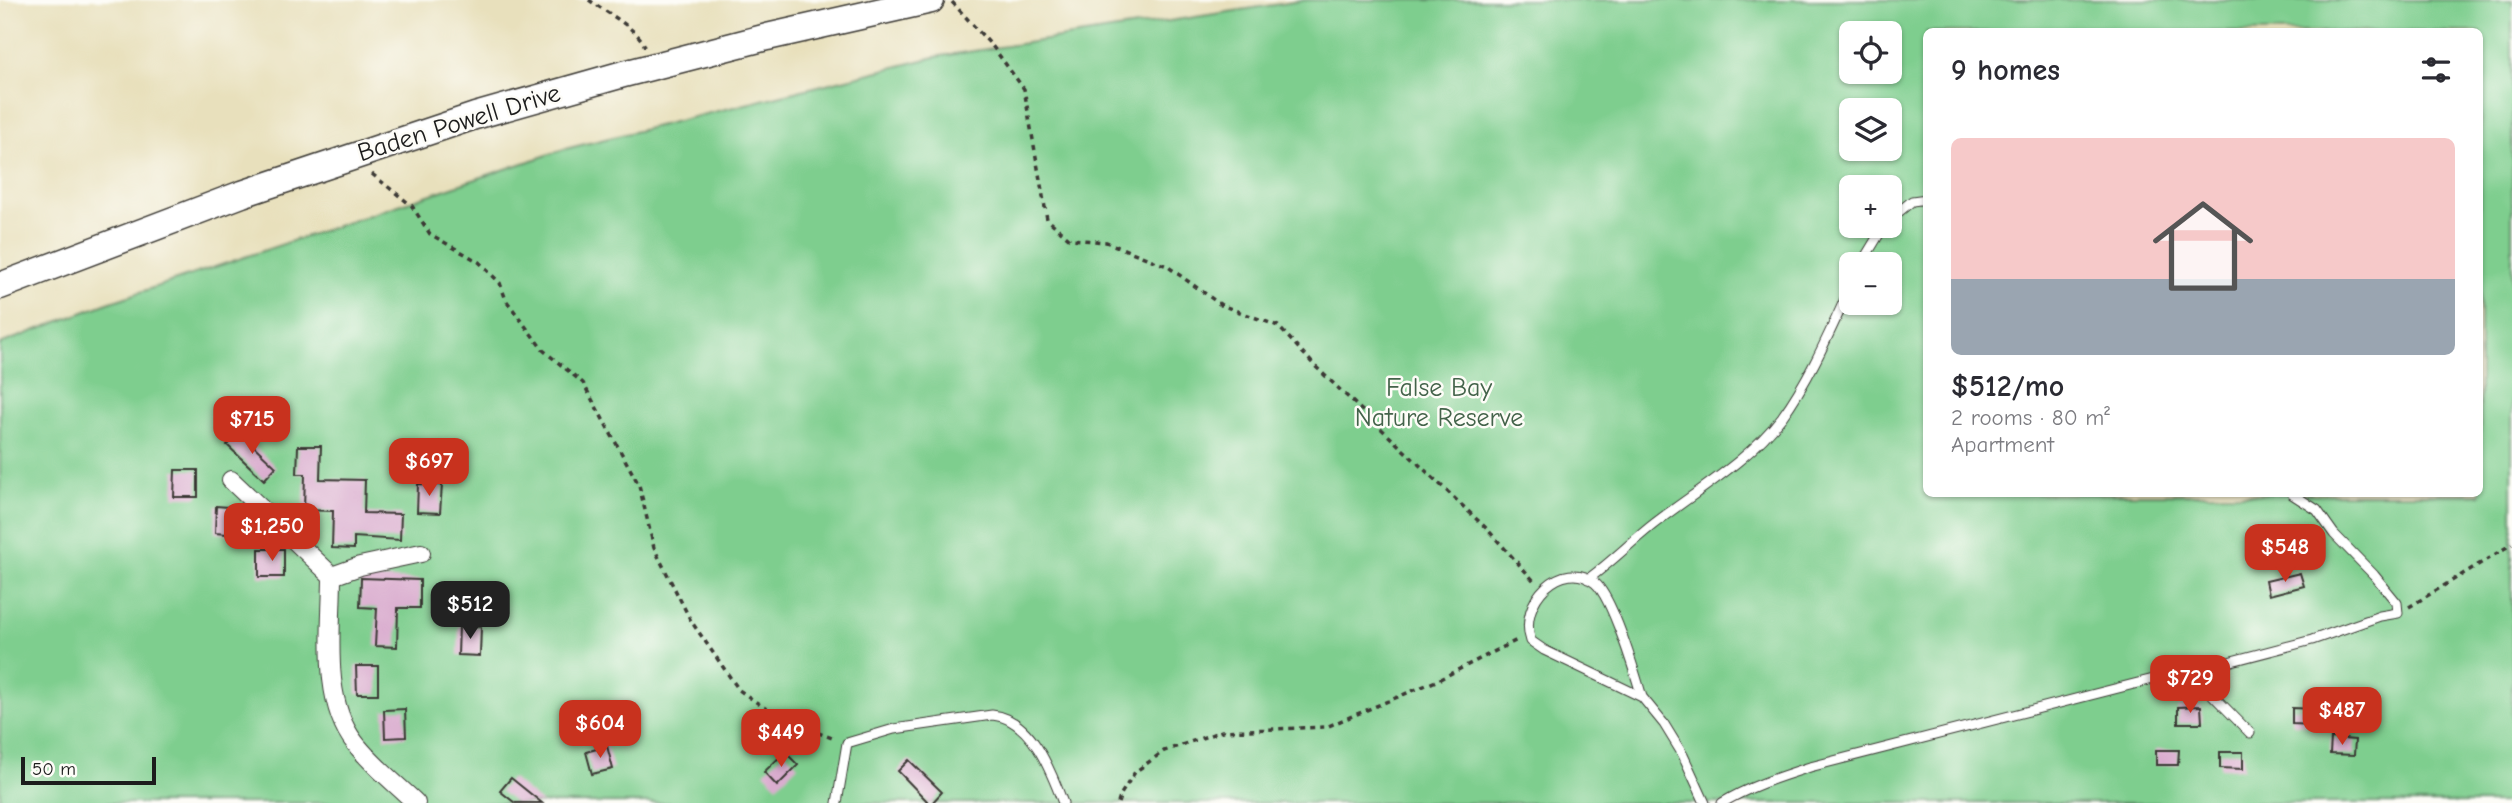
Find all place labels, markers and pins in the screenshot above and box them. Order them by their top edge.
pin: $715 [211,396,293,456]
pin: $697 [388,438,470,498]
pin: $1,250 [215,504,329,563]
pin: $548 [2244,524,2326,584]
pin: $512 [429,582,511,641]
pin: $729 [2149,656,2231,715]
pin: $487 [2301,688,2383,747]
pin: $604 [559,700,641,760]
pin: $449 [740,710,822,769]

